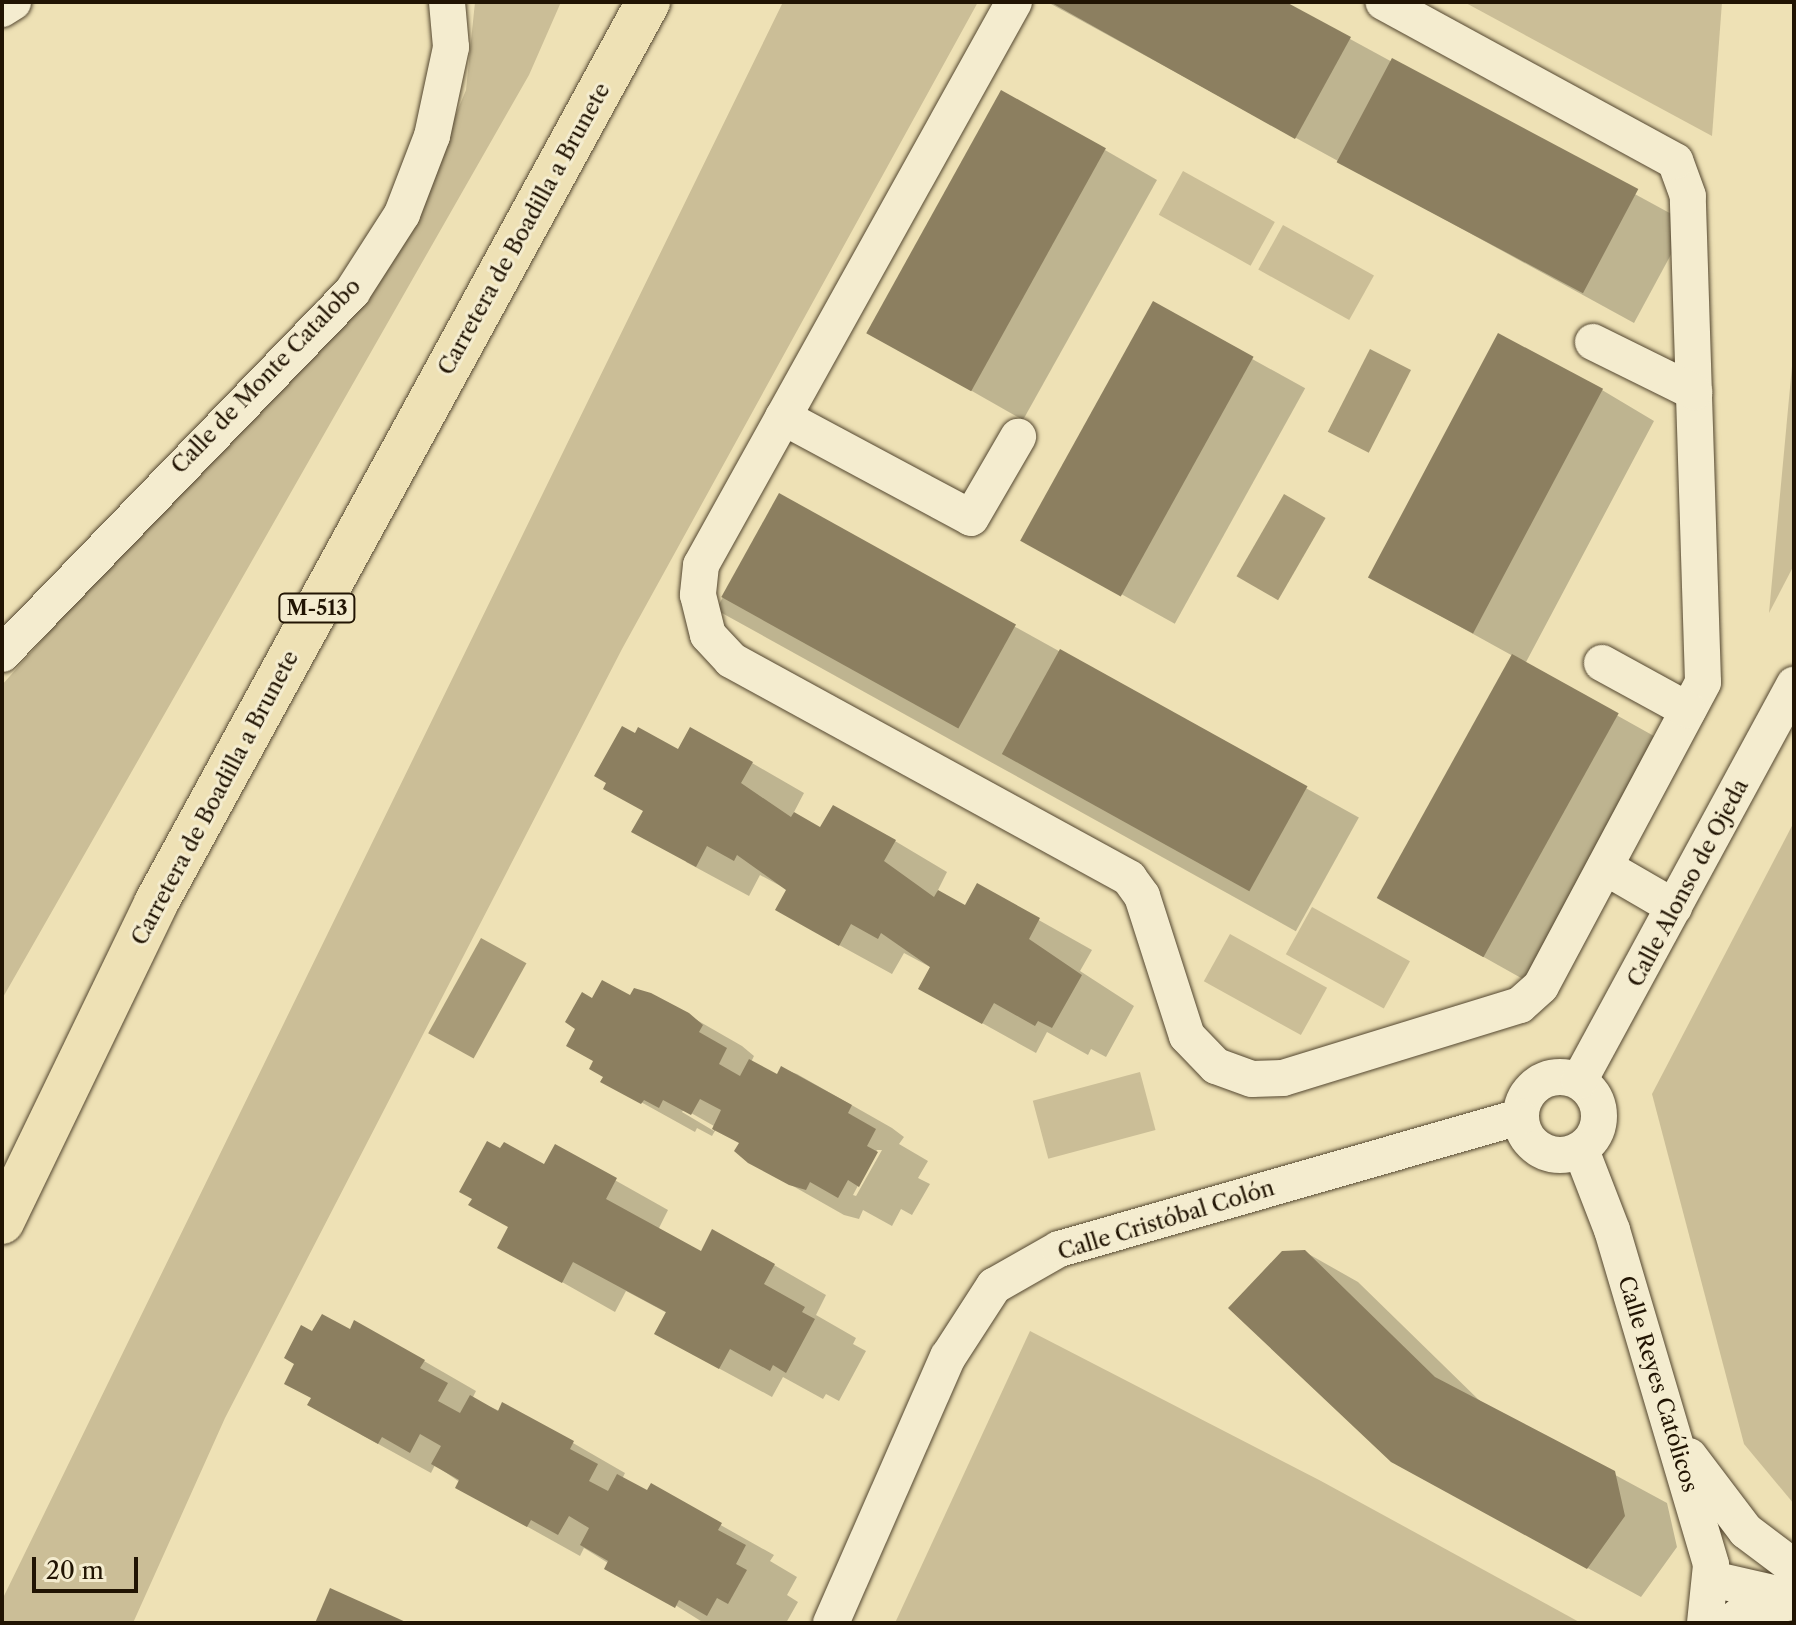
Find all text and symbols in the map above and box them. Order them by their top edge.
street label: Carretera de Boadilla a Brunete [432,78,616,380]
street label: Calle de Monte Catalobo [166,273,366,479]
road number: M-513 [277,592,357,624]
street label: Carretera de Boadilla a Brunete [126,646,304,950]
street label: Calle Alonso de Ojeda [1622,774,1754,992]
street label: Calle Cristóbal Colón [1055,1174,1277,1266]
street label: Calle Reyes Católicos [1613,1273,1703,1495]
scale bar [36,1541,142,1591]
text: 20 m [46,1556,104,1585]

